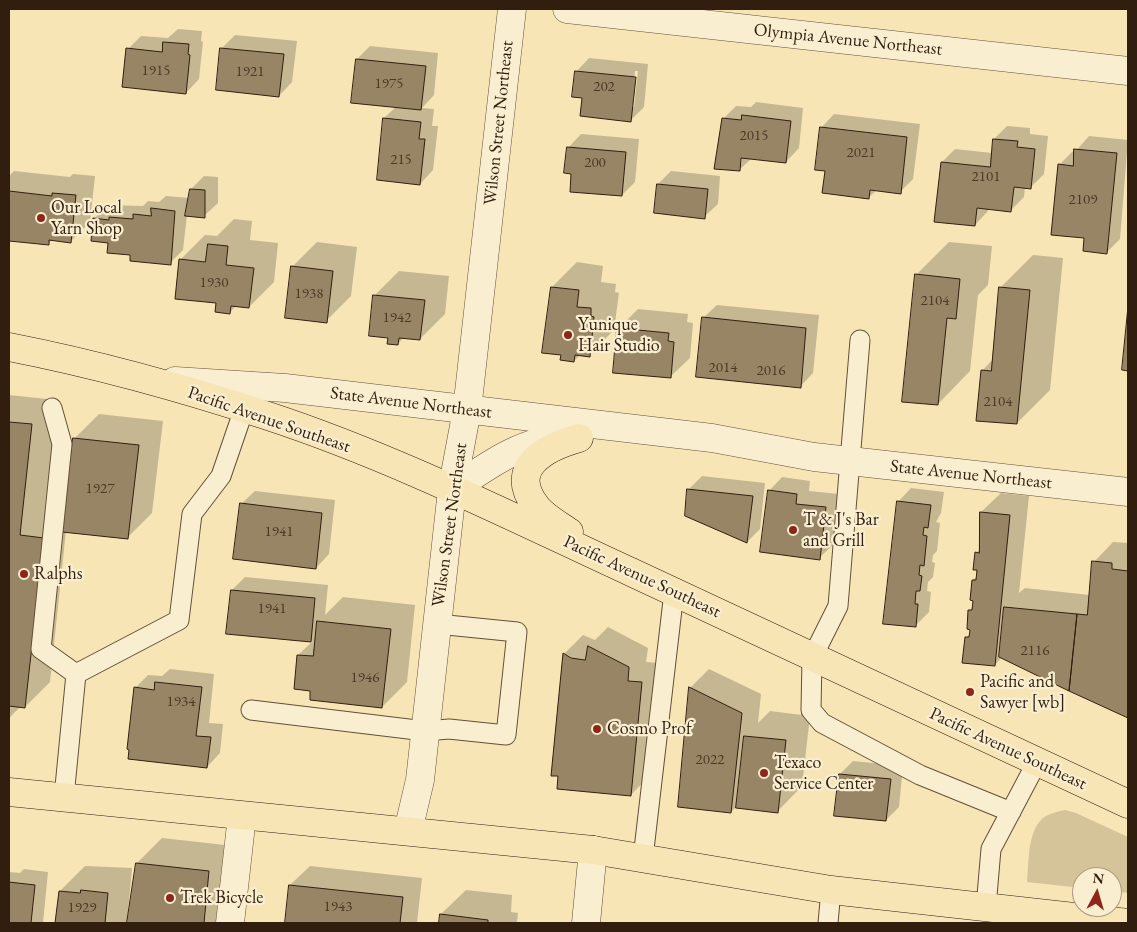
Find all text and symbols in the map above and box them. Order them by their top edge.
street label: Olympia Avenue Northeast [753,19,943,61]
street label: Wilson Street Northeast [480,40,518,206]
house number: 1915 [142,62,170,80]
house number: 1921 [236,63,264,81]
house number: 1975 [375,75,403,93]
house number: 202 [593,78,615,96]
house number: 2015 [740,127,768,145]
house number: 2021 [847,144,875,162]
house number: 215 [390,151,412,169]
house number: 200 [584,154,606,172]
house number: 2101 [972,168,1000,186]
house number: 2109 [1069,191,1097,209]
place label: Our Local Yarn Shop [51,197,122,240]
marker: Our Local Yarn Shop [35,212,47,224]
house number: 1930 [200,274,228,292]
house number: 1938 [295,285,323,303]
house number: 2104 [921,292,949,310]
house number: 1942 [383,309,411,327]
place label: Yunique Hair Studio [578,314,660,356]
marker: Yunique Hair Studio [562,329,574,341]
house number: 2014 [709,359,737,377]
house number: 2016 [757,362,785,380]
street label: Pacific Avenue Southeast [185,382,353,458]
street label: State Avenue Northeast [329,382,493,424]
house number: 2104 [984,393,1012,411]
street label: Wilson Street Northeast [428,442,472,608]
street label: State Avenue Northeast [889,456,1053,494]
house number: 1927 [86,480,114,498]
place label: T & J's Bar and Grill [803,509,879,552]
house number: 1941 [265,523,293,541]
marker: T & J's Bar and Grill [787,524,799,536]
street label: Pacific Avenue Southeast [560,531,724,623]
place label: Ralphs [34,563,82,585]
marker: Ralphs [18,568,30,580]
house number: 1941 [258,600,286,618]
house number: 2116 [1021,642,1049,660]
house number: 1946 [351,669,379,687]
place label: Pacific and Sawyer [wb] [980,671,1065,714]
marker: Pacific and Sawyer [wb] [964,686,976,698]
house number: 1934 [167,693,195,711]
street label: Pacific Avenue Southeast [926,703,1090,795]
place label: Cosmo Prof [607,718,692,740]
marker: Cosmo Prof [591,723,603,735]
house number: 2022 [696,751,724,769]
place label: Texaco Service Center [774,752,873,794]
marker: Texaco Service Center [758,767,770,779]
north arrow [1072,867,1122,917]
text: N [1092,869,1105,888]
place label: Trek Bicycle [180,887,263,909]
marker: Trek Bicycle [164,892,176,904]
house number: 1943 [324,898,352,916]
house number: 1929 [68,899,96,917]

